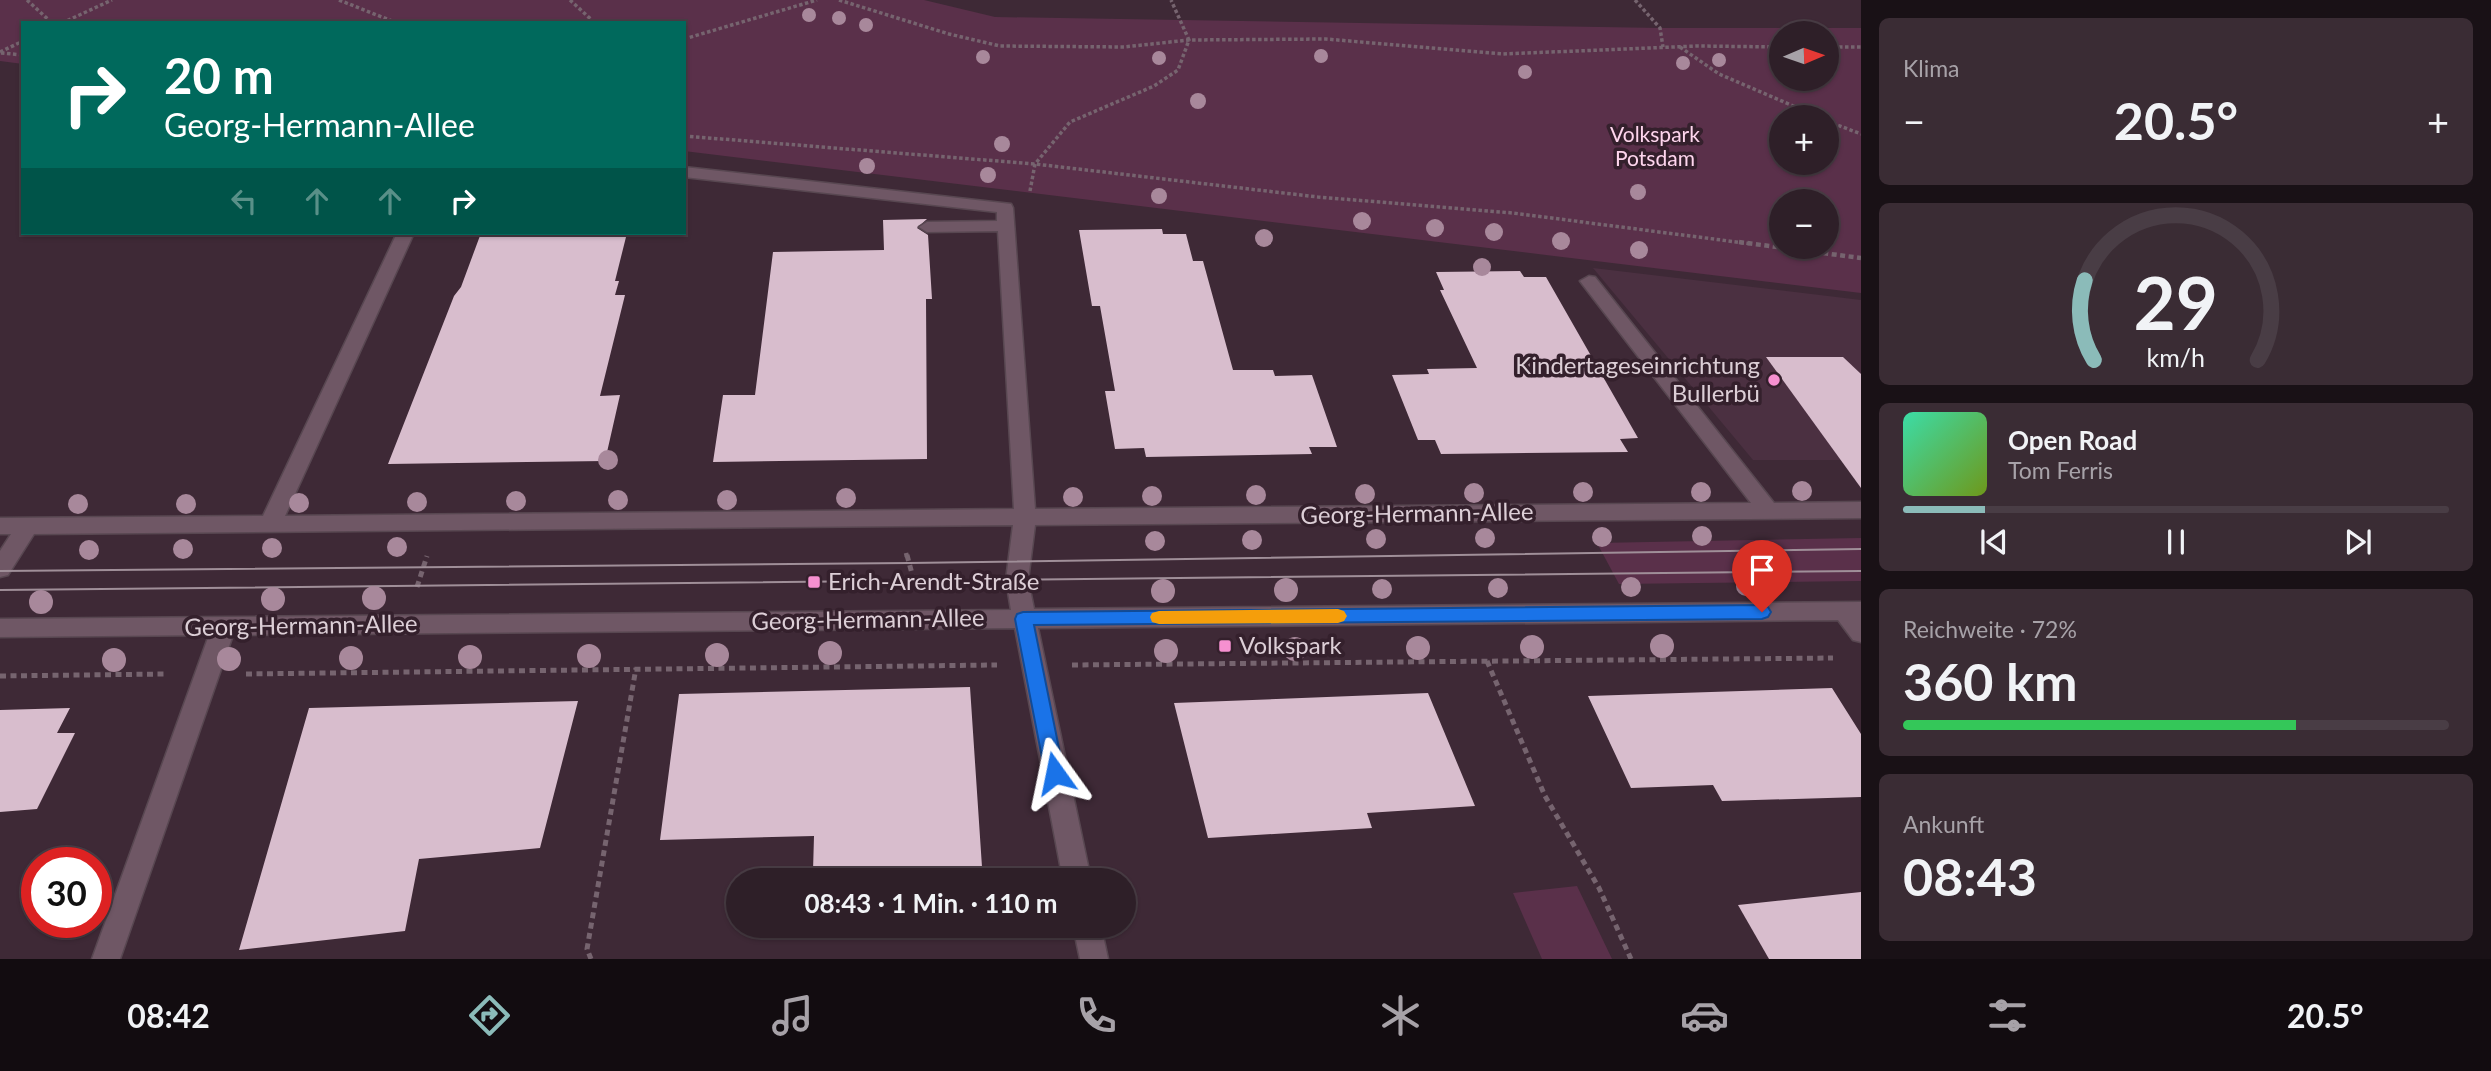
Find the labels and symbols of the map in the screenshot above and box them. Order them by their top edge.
north arrow [1769,21,1839,91]
park label: Volkspark Potsdam [1610,121,1700,170]
place label: Kindertageseinrichtung Bullerbü [1515,350,1760,407]
marker: Kindertageseinrichtung Bullerbü [1766,372,1782,388]
street label: Georg-Hermann-Allee [1300,496,1534,529]
pin [1732,540,1792,612]
place label: Erich-Arendt-Straße [828,566,1039,595]
marker: Erich-Arendt-Straße [806,574,822,590]
street label: Georg-Hermann-Allee [751,602,985,635]
street label: Georg-Hermann-Allee [184,608,418,641]
place label: Volkspark [1239,630,1342,659]
marker: Volkspark [1217,638,1233,654]
position arrow [1018,736,1092,810]
speed limit sign: 30 [21,847,112,938]

